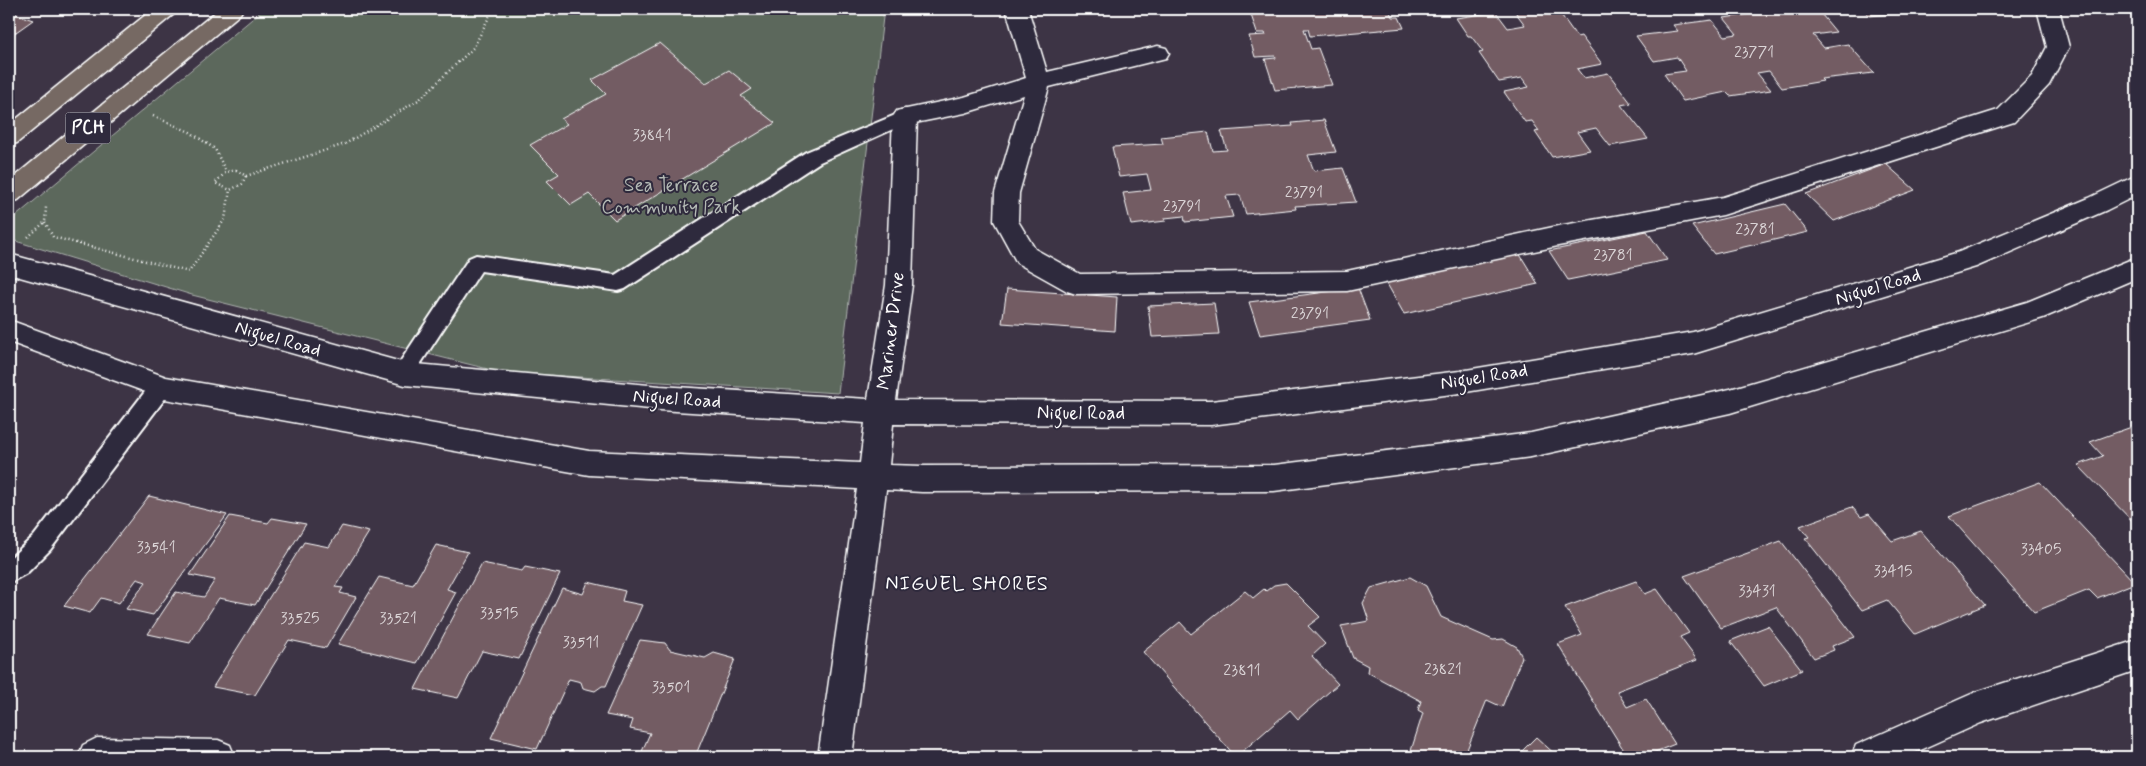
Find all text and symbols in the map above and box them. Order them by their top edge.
house number: 23771 [1734,42,1774,63]
road number: PCH [66,112,110,144]
house number: 33841 [633,125,671,146]
park label: Sea Terrace Community Park [601,173,741,220]
house number: 23791 [1285,182,1323,203]
house number: 23791 [1163,196,1201,217]
house number: 23781 [1735,219,1775,240]
house number: 23781 [1593,245,1633,266]
street label: Niguel Road [1832,262,1925,315]
street label: Mariner Drive [871,271,911,391]
house number: 23791 [1291,303,1329,324]
street label: Niguel Road [231,315,324,366]
street label: Niguel Road [1438,358,1530,399]
street label: Niguel Road [632,383,722,418]
street label: Niguel Road [1037,401,1125,429]
house number: 33541 [136,537,176,558]
house number: 33405 [2021,539,2061,560]
house number: 33415 [1873,561,1913,582]
district label: NIGUEL SHORES [885,571,1049,598]
house number: 33431 [1738,581,1776,602]
house number: 33515 [480,603,518,624]
house number: 33525 [280,608,320,629]
house number: 33521 [379,608,417,629]
house number: 33511 [563,632,599,653]
house number: 23821 [1424,659,1462,680]
house number: 23811 [1223,660,1261,681]
house number: 33501 [652,677,690,698]

